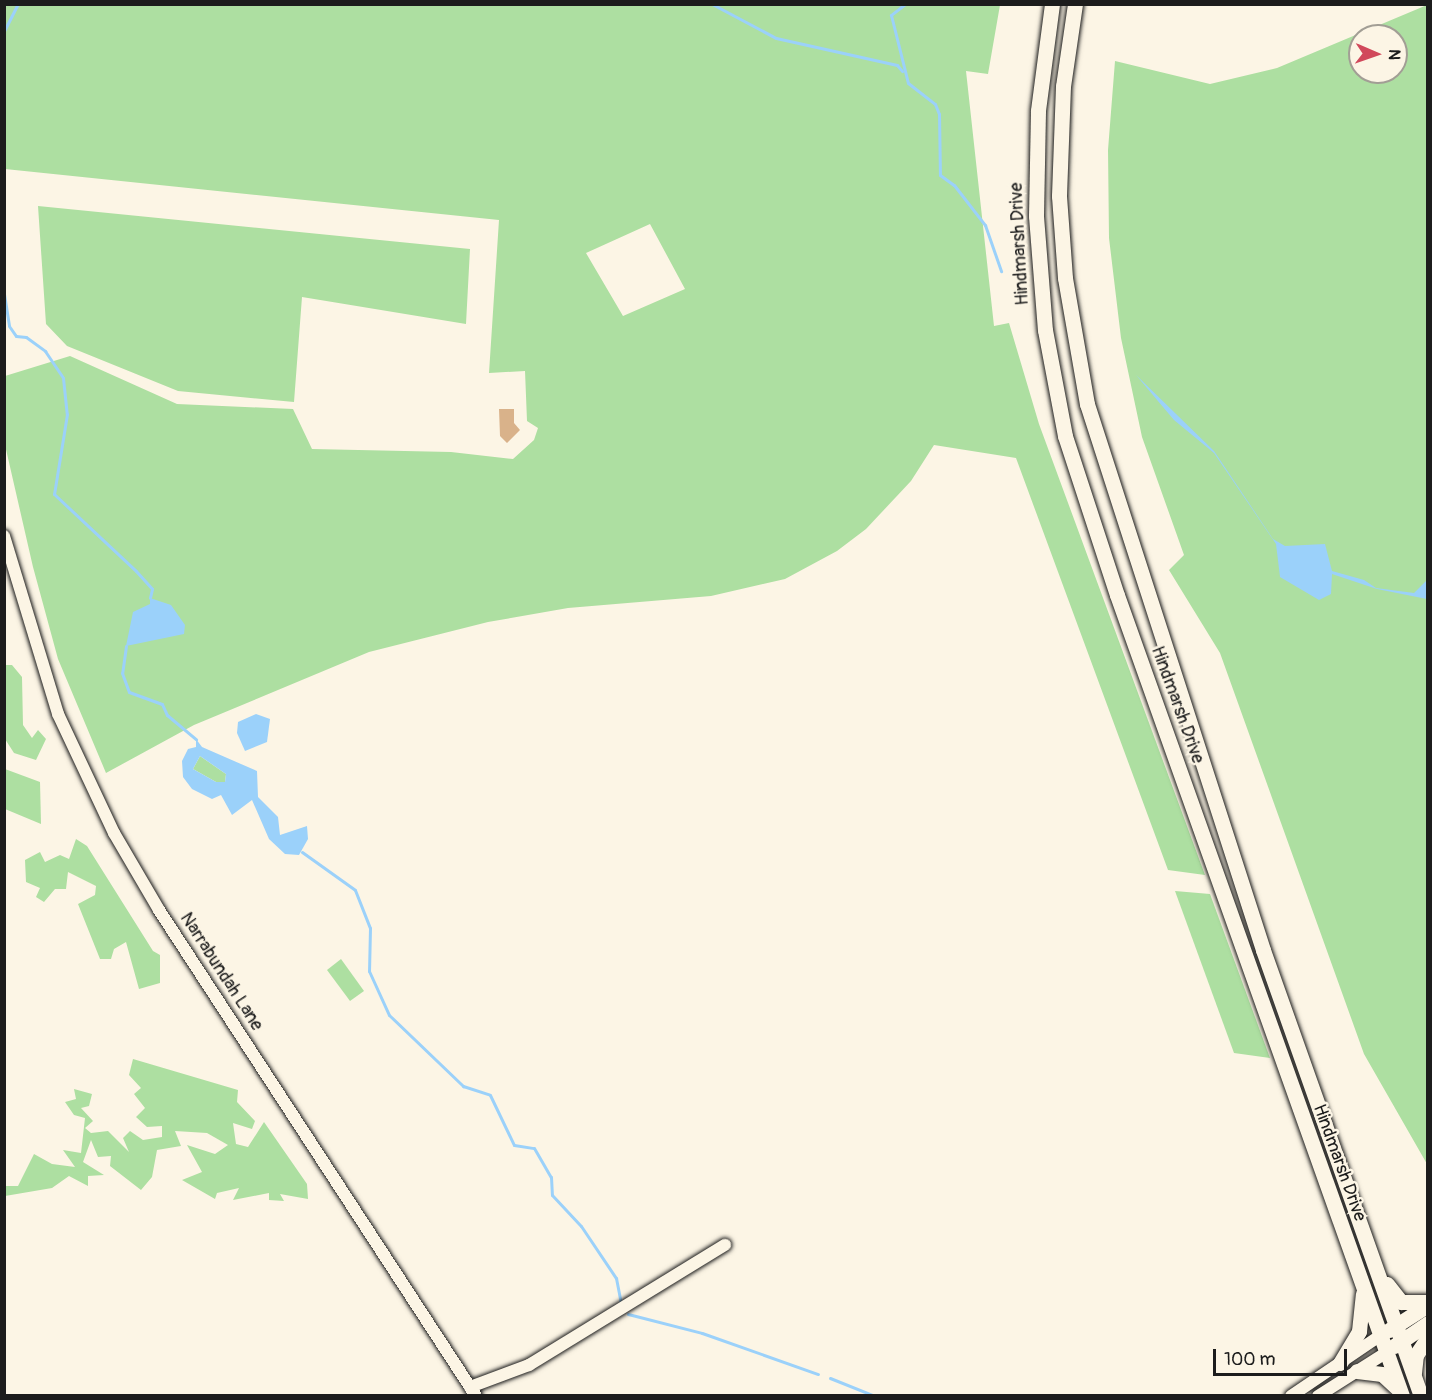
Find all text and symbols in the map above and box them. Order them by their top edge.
north arrow [1348,24,1408,84]
text: N [1384,49,1404,60]
street label: Hindmarsh Drive [1006,182,1034,306]
street label: Hindmarsh Drive [1146,644,1208,766]
street label: Narrabundah Lane [175,909,267,1035]
street label: Hindmarsh Drive [1308,1102,1370,1224]
scale bar [1216,1337,1350,1375]
text: 100 m [1224,1348,1276,1371]

